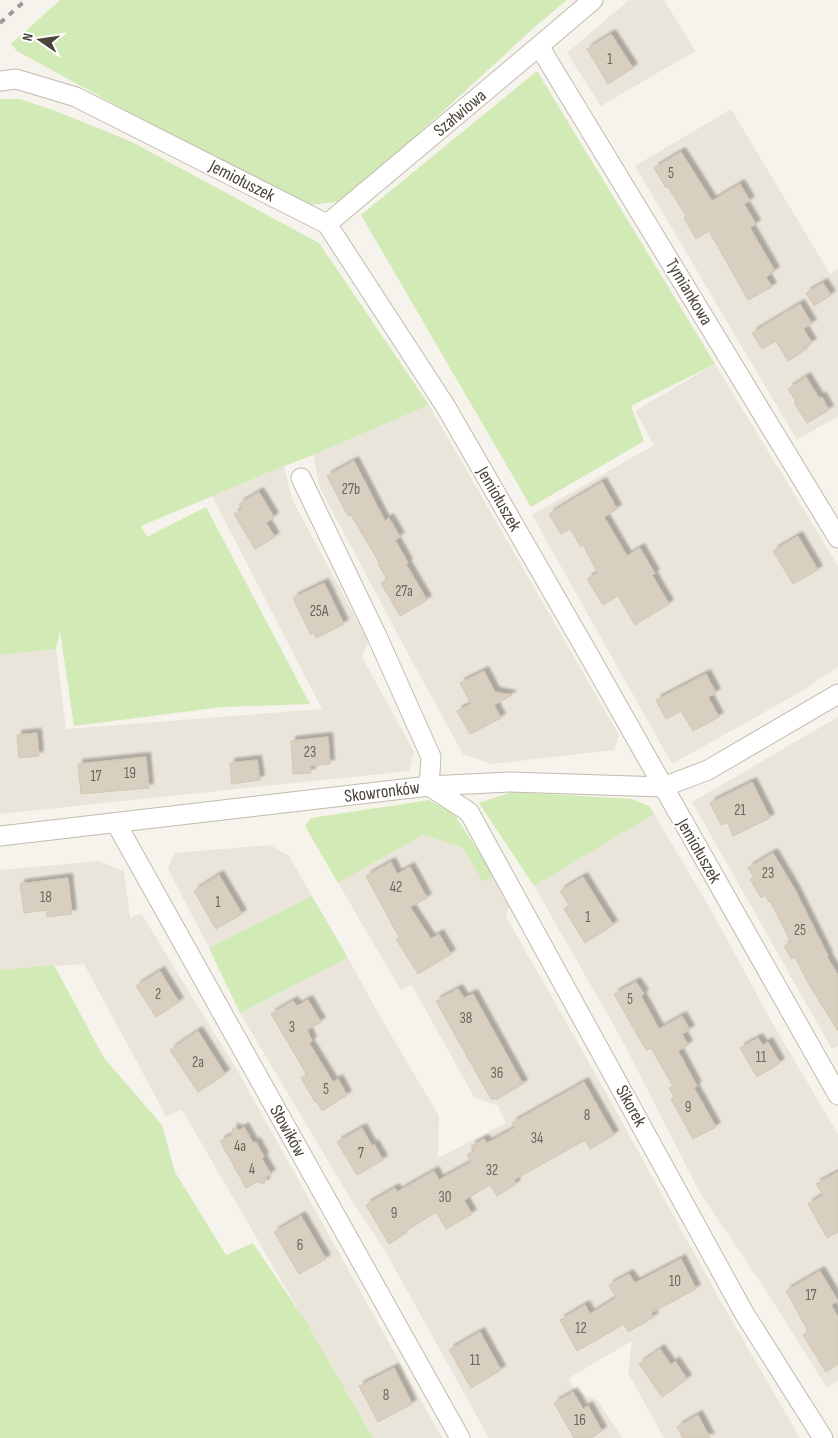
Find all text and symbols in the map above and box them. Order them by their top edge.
north arrow [15,15,65,65]
text: N [19,32,37,43]
house number: 1 [607,50,613,69]
street label: Szałwiowa [429,85,491,141]
street label: Jemiołuszek [205,155,278,206]
house number: 5 [668,164,674,183]
street label: Tymiankowa [661,255,717,329]
street label: Jemiołuszek [472,462,526,535]
house number: 27b [342,480,360,499]
house number: 27a [395,582,413,601]
house number: 25A [310,602,329,621]
house number: 23 [304,743,316,762]
house number: 19 [124,764,136,783]
house number: 17 [90,767,102,786]
street label: Skowronków [343,777,421,807]
house number: 21 [734,801,746,820]
street label: Jemiołuszek [672,814,726,887]
house number: 23 [762,864,774,883]
house number: 42 [390,878,402,897]
house number: 18 [40,888,52,907]
house number: 1 [215,893,221,912]
house number: 1 [585,908,591,927]
house number: 25 [794,921,806,940]
house number: 2 [155,985,161,1004]
house number: 5 [627,990,633,1009]
house number: 38 [460,1009,472,1028]
house number: 3 [289,1018,295,1037]
house number: 11 [756,1048,767,1067]
house number: 2a [192,1053,204,1072]
house number: 36 [491,1064,503,1083]
house number: 5 [323,1080,329,1099]
street label: Sikorek [611,1082,651,1130]
house number: 9 [685,1098,691,1117]
street label: Słowików [265,1101,311,1161]
house number: 8 [584,1106,590,1125]
house number: 34 [531,1129,543,1148]
house number: 4a [234,1137,246,1156]
house number: 7 [358,1144,364,1163]
house number: 4 [249,1160,255,1179]
house number: 32 [486,1161,498,1180]
house number: 30 [439,1188,451,1207]
house number: 9 [391,1204,397,1223]
house number: 6 [297,1236,303,1255]
house number: 10 [669,1272,681,1291]
house number: 17 [805,1286,817,1305]
house number: 12 [575,1319,587,1338]
house number: 11 [470,1351,481,1370]
house number: 8 [383,1386,389,1405]
house number: 16 [574,1411,586,1430]

